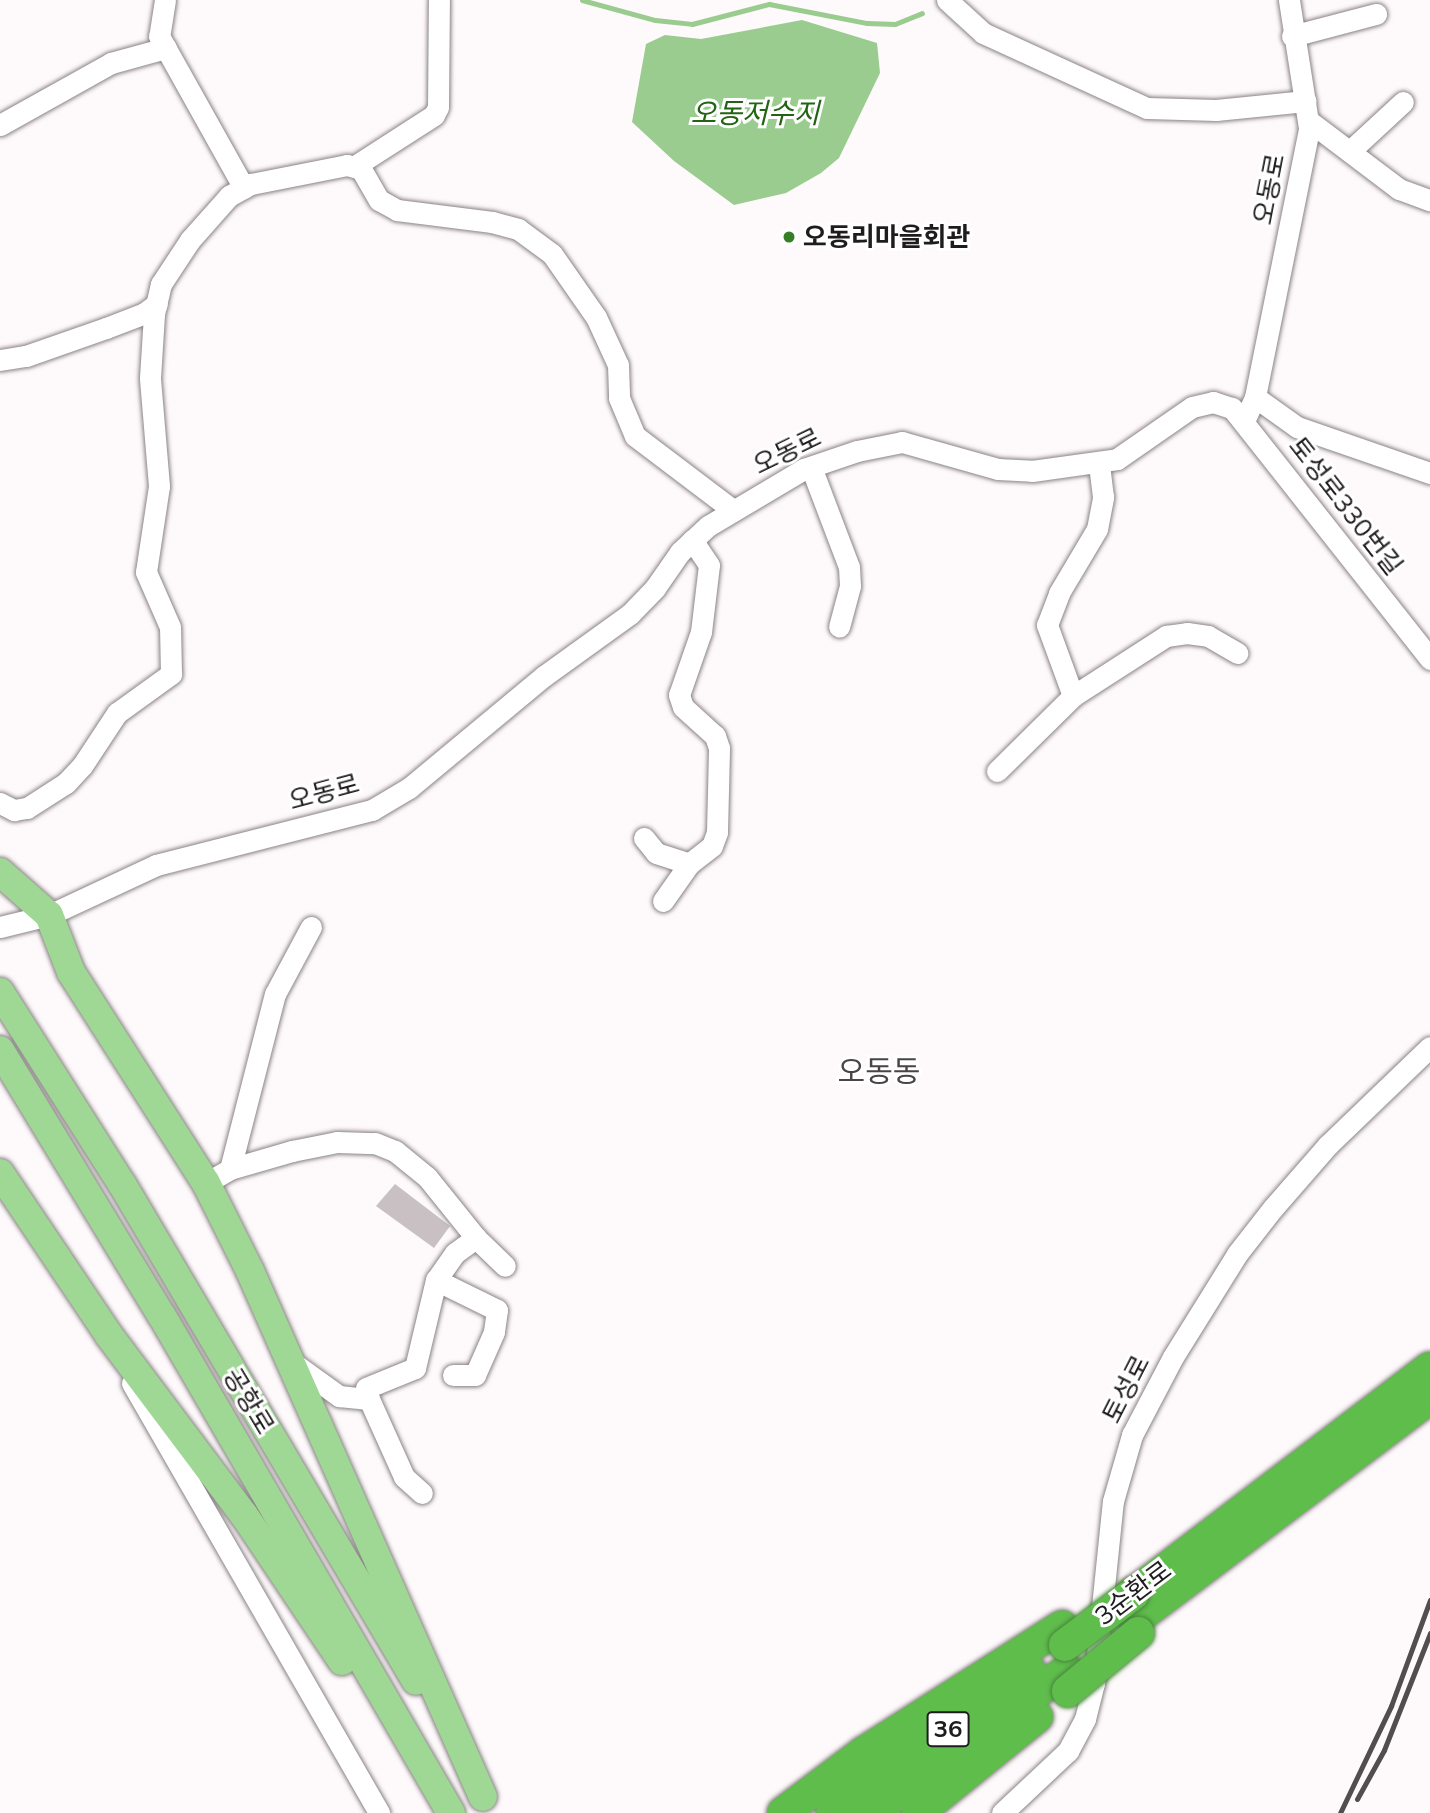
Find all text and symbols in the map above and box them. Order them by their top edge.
water label: 오동저수지 [691,96,819,130]
street label: 오동로 [1247,151,1291,227]
place label: 오동리마을회관 [803,221,970,253]
marker: 오동리마을회관 [781,229,797,245]
street label: 오동로 [748,421,826,481]
street label: 토성로330번길 [1282,431,1410,581]
street label: 오동로 [285,768,363,816]
district label: 오동동 [838,1053,920,1089]
street label: 토성로 [1096,1350,1156,1428]
street label: 공항로 [217,1362,281,1440]
street label: 3순환로 [1089,1554,1177,1632]
road number: 36 [925,1708,971,1750]

